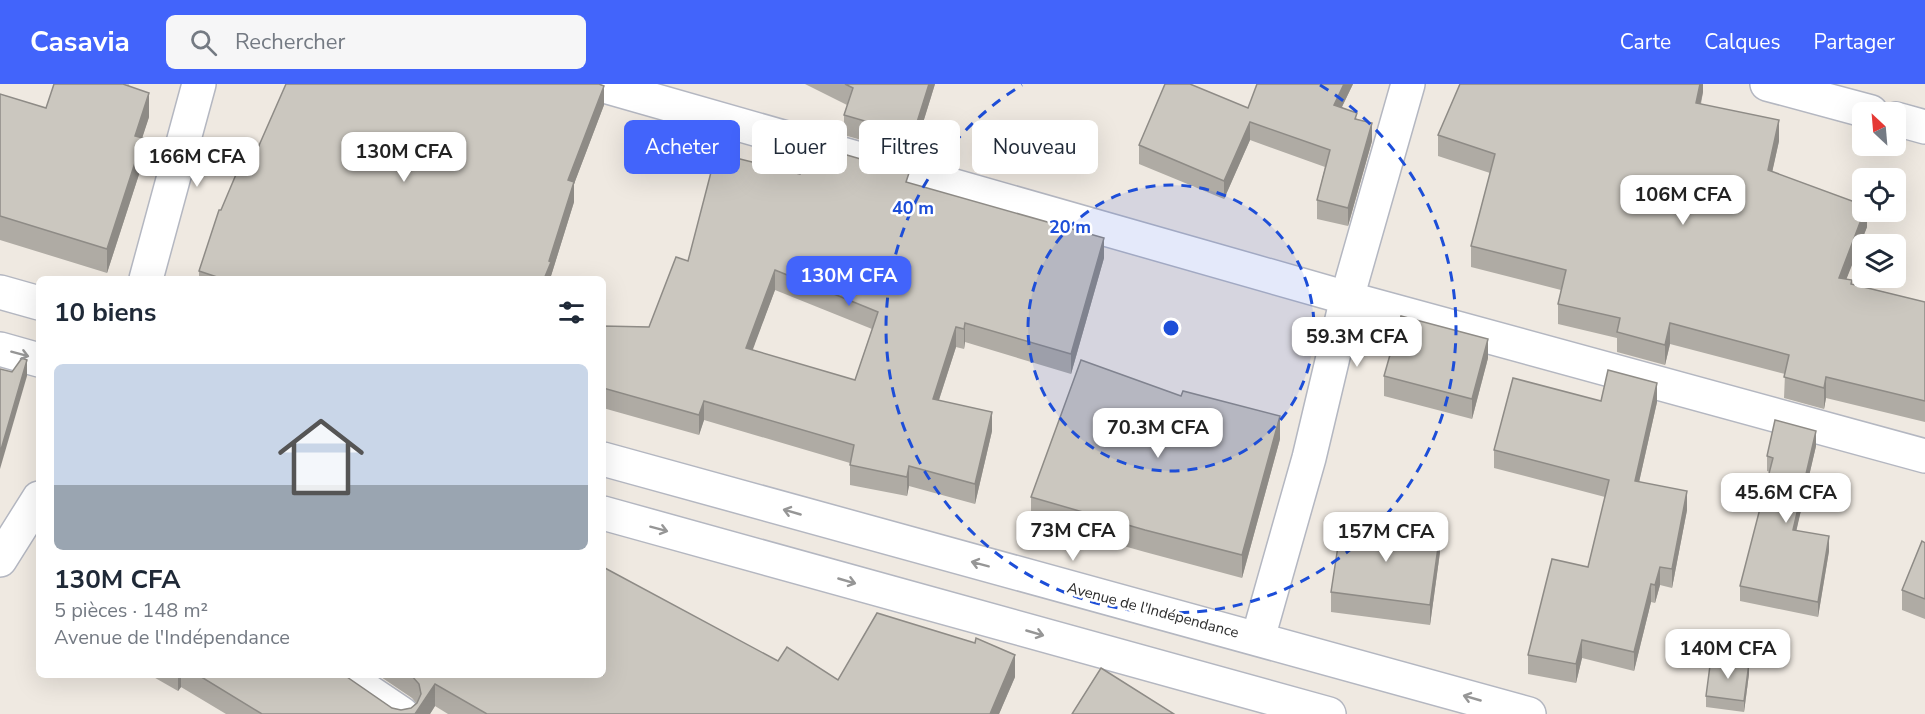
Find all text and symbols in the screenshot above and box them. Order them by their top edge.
search box [166,15,586,69]
text: Casavia [30,23,130,61]
icon: search [187,26,220,59]
text: Rechercher [235,27,345,57]
text: Carte [1620,28,1671,56]
text: Calques [1704,28,1781,56]
text: Partager [1814,28,1895,56]
north arrow [1852,102,1906,156]
map controls [1852,102,1906,288]
chip: Acheter [624,120,740,174]
chip: Louer [752,120,847,174]
chip: Filtres [859,120,960,174]
chip: Nouveau [972,120,1098,174]
pin: 130M CFA [342,132,466,183]
pin: 166M CFA [135,137,259,188]
text: 130M CFA [355,138,453,165]
text: 166M CFA [148,143,246,170]
button: locate [1852,168,1906,222]
pin: 106M CFA [1621,175,1745,226]
text: 106M CFA [1634,181,1732,208]
text: 40 m [892,196,934,220]
text: 20 m [1049,215,1091,239]
button: layers [1852,234,1906,288]
pin: 130M CFA [787,256,911,307]
text: 130M CFA [800,262,898,289]
text: 10 biens [54,295,156,330]
icon: filters [555,296,588,329]
pin: 59.3M CFA [1288,317,1426,368]
centre of rings [1161,318,1181,338]
text: 59.3M CFA [1306,323,1408,350]
one-way arrow [10,349,29,360]
icon: home [267,403,375,511]
pin: 70.3M CFA [1089,408,1227,459]
text: 70.3M CFA [1107,414,1209,441]
pin: 45.6M CFA [1717,473,1855,524]
text: 45.6M CFA [1735,479,1837,506]
one-way arrow [783,506,802,517]
pin: 73M CFA [1018,511,1128,562]
pin: 157M CFA [1324,512,1448,563]
text: 73M CFA [1030,517,1116,544]
text: 157M CFA [1337,518,1435,545]
one-way arrow [649,524,668,535]
one-way arrow [971,557,990,569]
text: 130M CFA [54,562,181,597]
one-way arrow [837,576,856,587]
street label: Avenue de l'Indépendance [1065,577,1241,643]
text: 5 pièces · 148 m² [54,597,208,624]
text: Avenue de l'Indépendance [54,624,290,651]
one-way arrow [1025,628,1044,639]
pin: 140M CFA [1666,629,1790,680]
text: 140M CFA [1679,635,1777,662]
one-way arrow [1463,692,1482,703]

